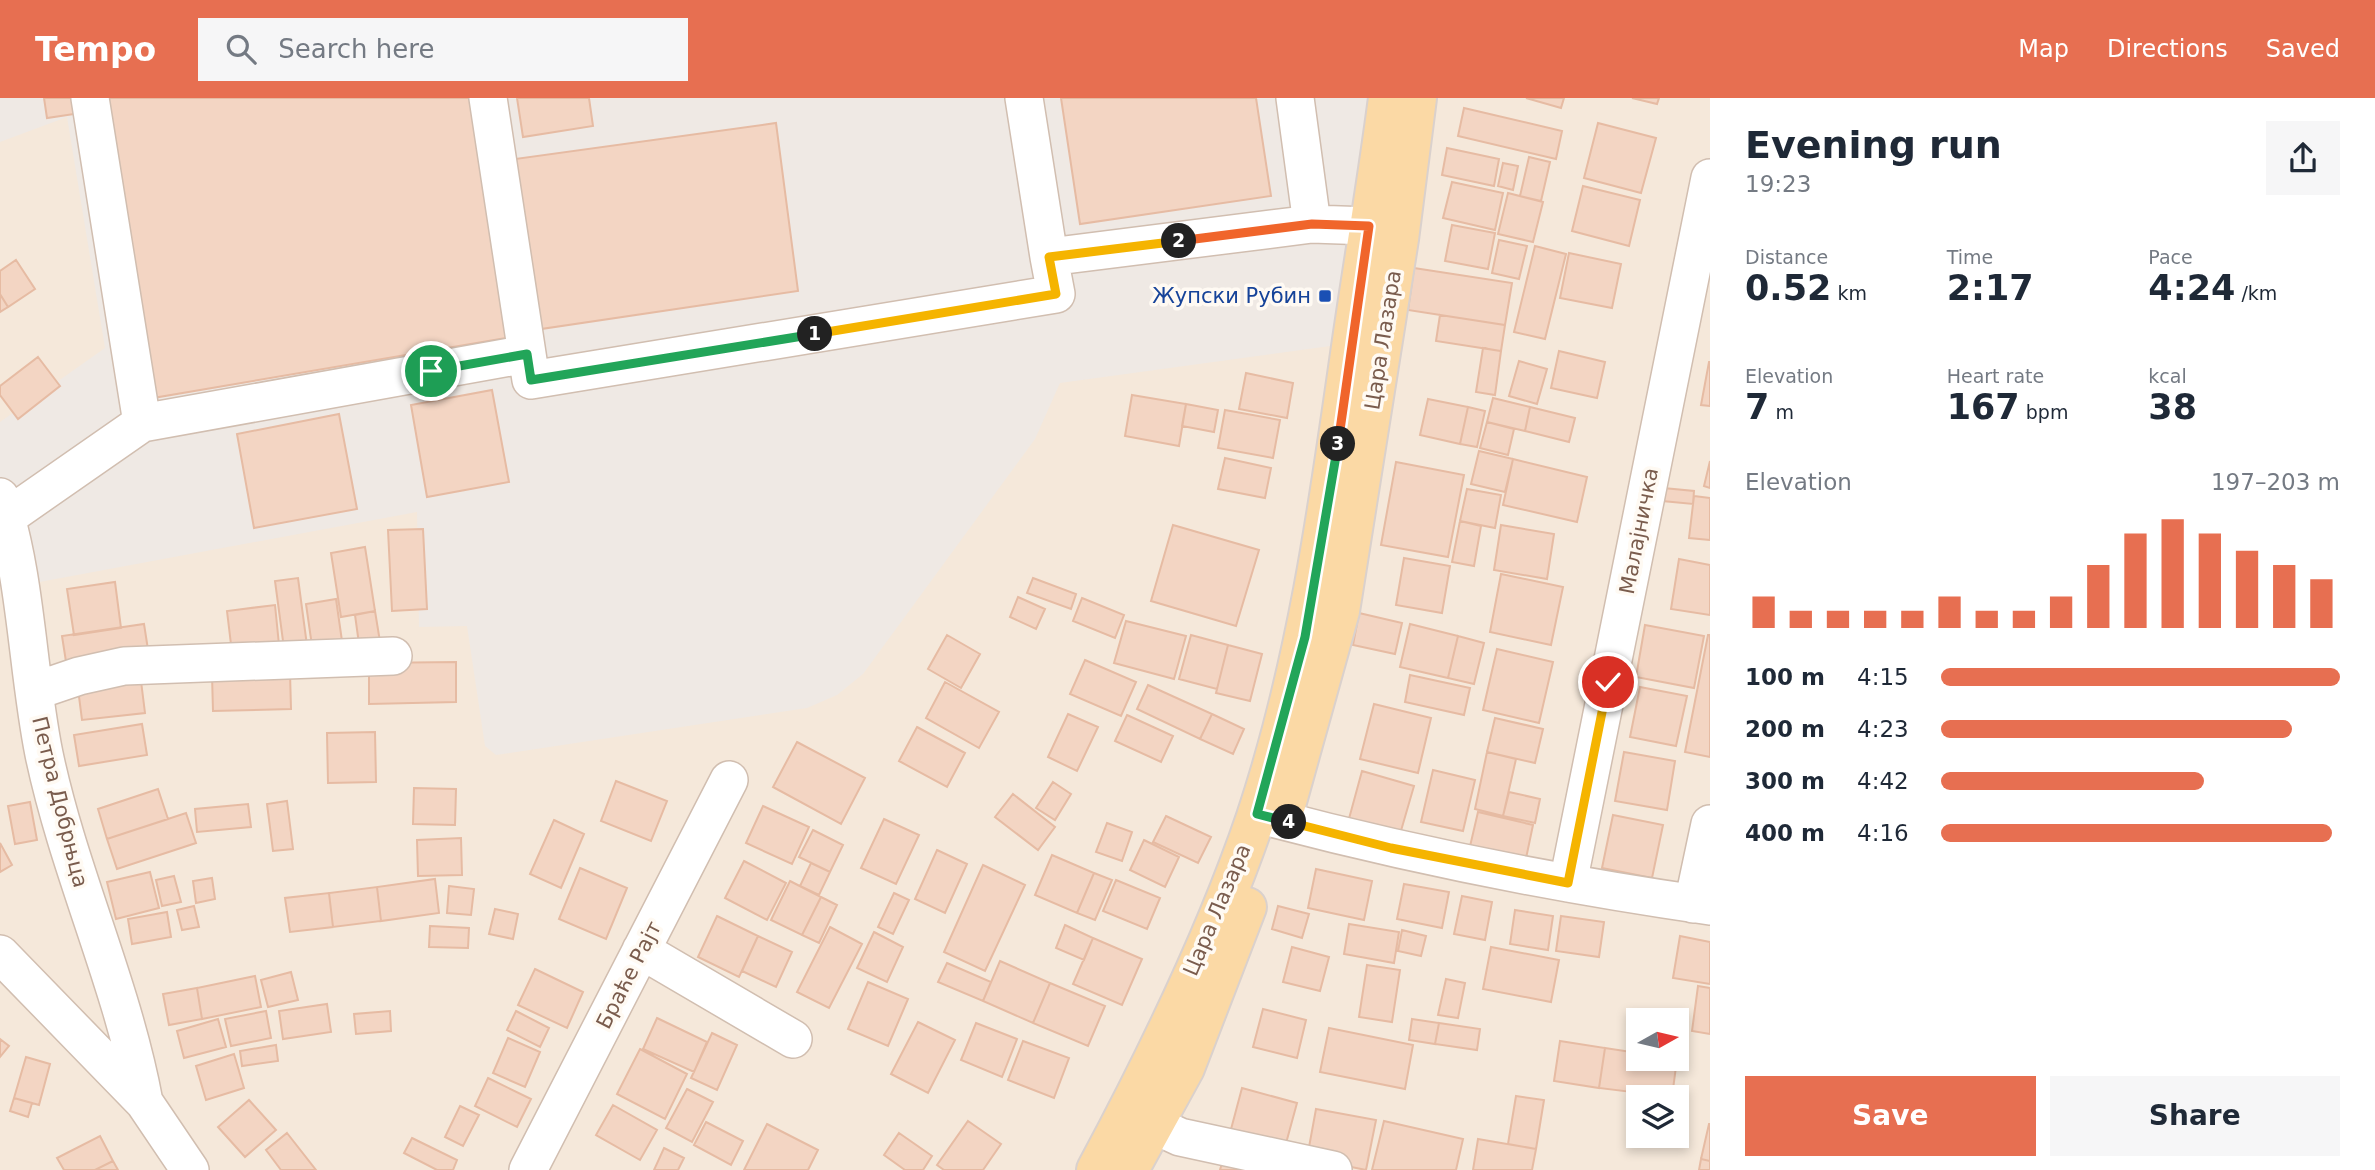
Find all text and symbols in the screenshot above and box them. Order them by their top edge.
search box [198,18,688,81]
text: Tempo [35,30,156,69]
icon: search [222,30,260,68]
text: Search here [278,34,434,64]
text: Map [2018,35,2069,63]
text: Directions [2107,35,2228,63]
text: Saved [2266,35,2340,63]
button: share [2266,121,2340,195]
text: Evening run [1745,123,2002,167]
text: 19:23 [1745,171,1811,197]
pin: 2 [1162,223,1196,258]
text: 2 [1172,229,1185,251]
text: Distance [1745,246,1828,268]
text: Time [1947,246,1993,268]
text: Pace [2148,246,2193,268]
text: 0.52 [1745,268,1831,308]
text: 2:17 [1947,268,2034,308]
text: 4:24 [2148,268,2235,308]
street label: Цара Лазара [1360,269,1406,411]
text: km [1831,282,1867,304]
text: /km [2235,282,2277,304]
place label: Жупски Рубин [1152,284,1311,308]
marker: Жупски Рубин [1317,288,1333,304]
pin: 1 [798,316,832,352]
text: 1 [808,322,821,344]
pin [401,341,461,401]
icon: arrive [412,352,450,390]
text: Elevation [1745,365,1833,387]
text: Heart rate [1947,365,2044,387]
text: kcal [2148,365,2187,387]
text: 7 [1745,387,1769,427]
text: 167 [1947,387,2020,427]
text: 38 [2148,387,2197,427]
text: m [1769,401,1794,423]
text: bpm [2020,401,2068,423]
pin: 3 [1320,426,1356,462]
text: 3 [1331,432,1344,454]
street label: Малајничка [1615,466,1663,596]
text: Elevation [1745,469,1852,495]
text: 197–203 m [2211,469,2340,495]
pin [1578,652,1638,712]
icon: check [1589,663,1627,701]
text: 100 m [1745,664,1825,690]
text: 4:15 [1857,664,1909,690]
street label: Петра Добрњца [27,714,93,890]
text: 200 m [1745,716,1825,742]
text: 4:23 [1857,716,1909,742]
text: 300 m [1745,768,1825,794]
text: 4:42 [1857,768,1909,794]
pin: 4 [1272,804,1306,840]
text: 4 [1282,810,1295,832]
text: 400 m [1745,820,1825,846]
text: 4:16 [1857,820,1909,846]
street label: Цара Лазара [1178,840,1256,980]
street label: Браће Рајт [592,917,666,1033]
north arrow [1626,1008,1689,1071]
map controls [1626,1008,1689,1148]
button: Save [1745,1076,2036,1156]
button: Share [2050,1076,2340,1156]
button: layers [1626,1085,1689,1148]

